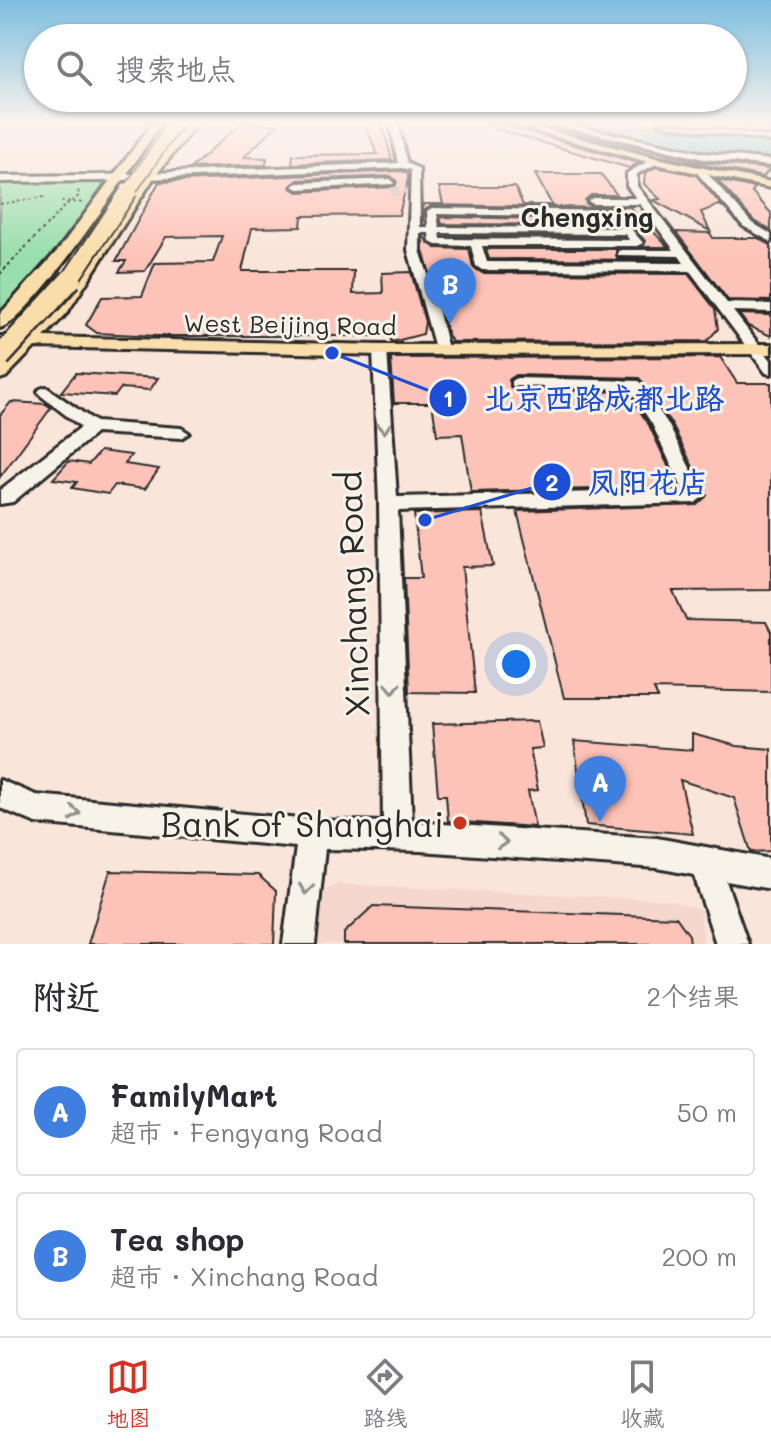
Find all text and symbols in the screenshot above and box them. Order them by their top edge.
search box [24,24,747,112]
icon: search [52,46,96,90]
text: 搜索地点 [116,48,236,88]
district label: Chengxing [520,200,654,234]
pin: B [424,258,476,324]
street label: West Beijing Road [183,307,397,341]
callout: 北京西路成都北路 [428,371,740,425]
text: 北京西路成都北路 [484,377,724,417]
text: 1 [443,382,453,413]
one-way arrow [375,422,392,435]
callout: 凤阳花店 [532,455,724,509]
text: 凤阳花店 [588,461,708,501]
text: 2 [545,466,559,497]
street label: Xinchang Road [325,470,379,718]
your location [496,644,536,684]
one-way arrow [385,682,402,695]
pin: A [574,756,626,822]
place label: Bank of Shanghai [161,801,444,846]
one-way arrow [69,804,82,821]
marker: Bank of Shanghai [451,814,469,832]
one-way arrow [496,833,509,850]
one-way arrow [298,882,315,896]
text: 附近 [32,973,100,1018]
text: 2个结果 [647,979,739,1013]
text: FamilyMart [110,1075,278,1115]
text: A [51,1095,69,1129]
text: 50 m [677,1095,737,1129]
text: 超市 · Fengyang Road [110,1115,382,1149]
text: Tea shop [110,1219,245,1259]
text: B [51,1239,69,1273]
text: 200 m [661,1239,737,1273]
text: 超市 · Xinchang Road [110,1259,378,1293]
tab: 地图 [106,1355,151,1432]
tab: 路线 [363,1355,408,1432]
tab: 收藏 [620,1355,665,1432]

